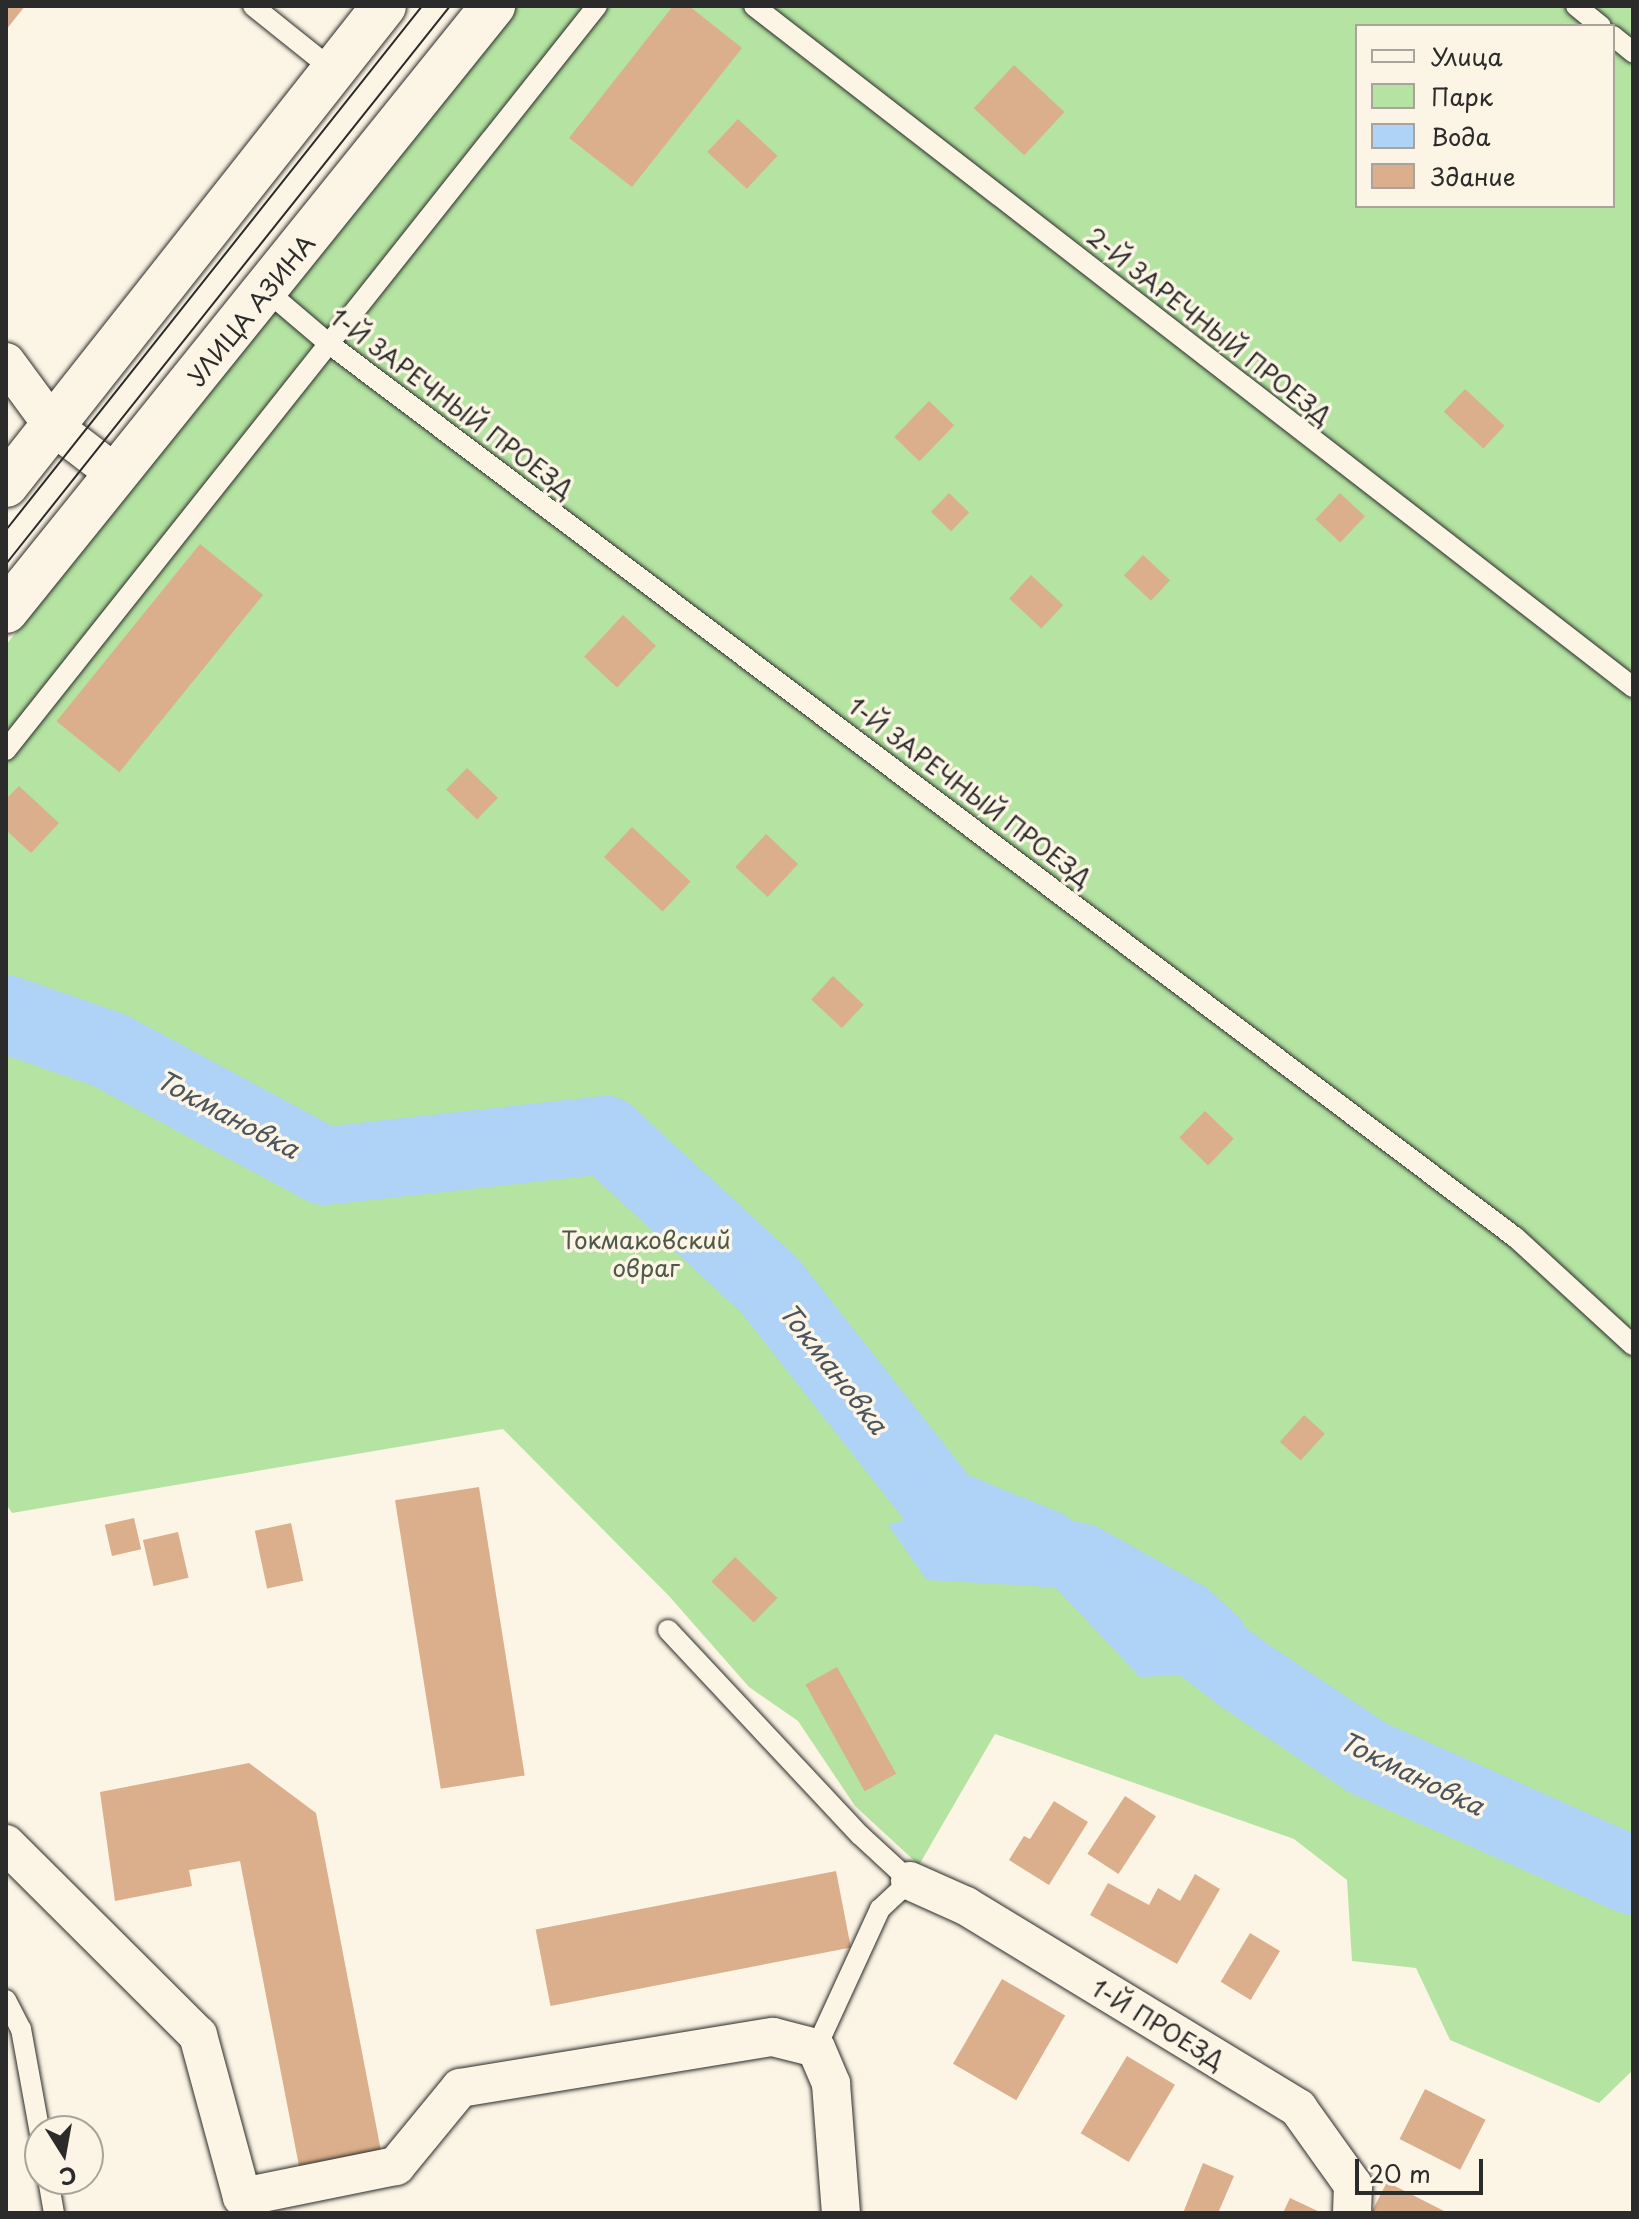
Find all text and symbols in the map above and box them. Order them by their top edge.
legend [1355,24,1615,208]
text: Улица [1431,38,1503,74]
text: Парк [1431,78,1493,114]
text: Вода [1431,118,1490,154]
text: Здание [1431,158,1516,194]
street label: 2-Й ЗАРЕЧНЫЙ ПРОЕЗД [1081,221,1337,431]
street label: УЛИЦА АЗИНА [181,229,321,391]
street label: 1-Й ЗАРЕЧНЫЙ ПРОЕЗД [325,302,579,504]
street label: 1-Й ЗАРЕЧНЫЙ ПРОЕЗД [843,691,1097,893]
water label: Токмановка [152,1063,304,1165]
park label: Токмаковский овраг [561,1226,731,1282]
water label: Токмановка [773,1297,895,1439]
water label: Токмановка [1335,1725,1489,1821]
street label: 1-Й ПРОЕЗД [1086,1973,1230,2075]
north arrow [24,2115,104,2195]
scale bar [1359,2143,1487,2193]
text: 20 m [1369,2155,1431,2191]
text: С [57,2159,80,2195]

